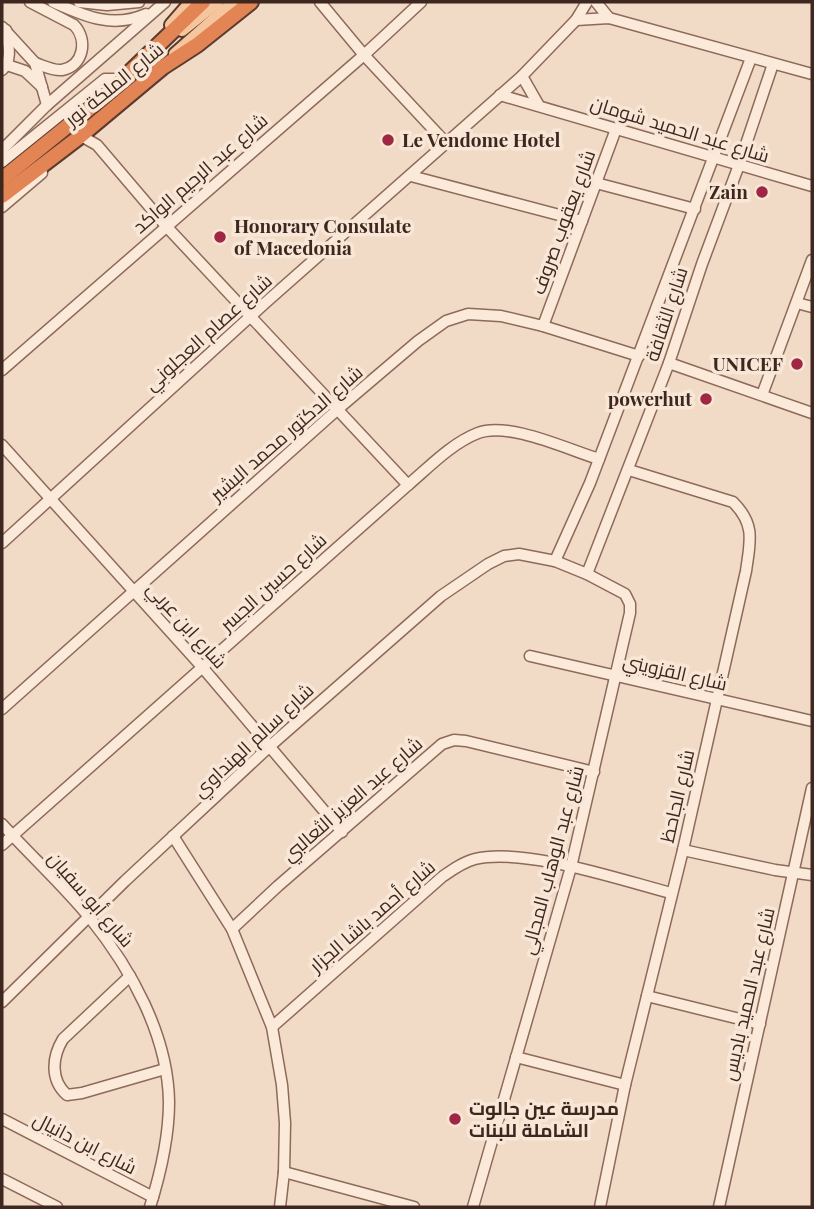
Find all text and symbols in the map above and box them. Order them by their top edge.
street label: شارع الملكة نور [58,35,169,133]
street label: شارع عبد الحميد شومان [587,88,773,170]
street label: شارع عبد الرحيم الواكد [126,106,274,240]
place label: Le Vendome Hotel [402,126,561,152]
marker: Le Vendome Hotel [380,132,396,148]
street label: شارع يعقوب صروف [524,146,602,298]
place label: Zain [709,178,748,204]
marker: Zain [754,184,770,200]
place label: Honorary Consulate of Macedonia [234,212,411,260]
marker: Honorary Consulate of Macedonia [212,229,228,245]
street label: شارع الثقافة [638,263,694,365]
street label: شارع عصام العجلوني [138,267,279,398]
place label: UNICEF [713,350,783,376]
marker: UNICEF [789,356,805,372]
street label: شارع الدكتور محمد البشير [202,358,369,508]
place label: powerhut [608,385,692,411]
marker: powerhut [698,391,714,407]
street label: شارع حسين الجسر [213,526,333,638]
street label: شارع ابن عربي [140,575,234,675]
street label: شارع القزويني [620,646,730,699]
street label: شارع سالم الهنداوي [186,676,320,804]
street label: شارع عبد العزيز الثعالبي [276,730,429,869]
street label: شارع الجاحظ [653,747,701,845]
street label: شارع عبد الوهاب المجالي [513,762,592,958]
street label: شارع أبو سفيان [41,845,141,953]
street label: شارع أحمد باشا الجزار [302,853,441,979]
street label: شارع عبد الحميد باديس [714,905,782,1083]
place label: مدرسة عين جالوت الشاملة للبنات [469,1094,619,1142]
street label: شارع ابن دانيال [28,1105,142,1181]
marker: مدرسة عين جالوت الشاملة للبنات [447,1111,463,1127]

